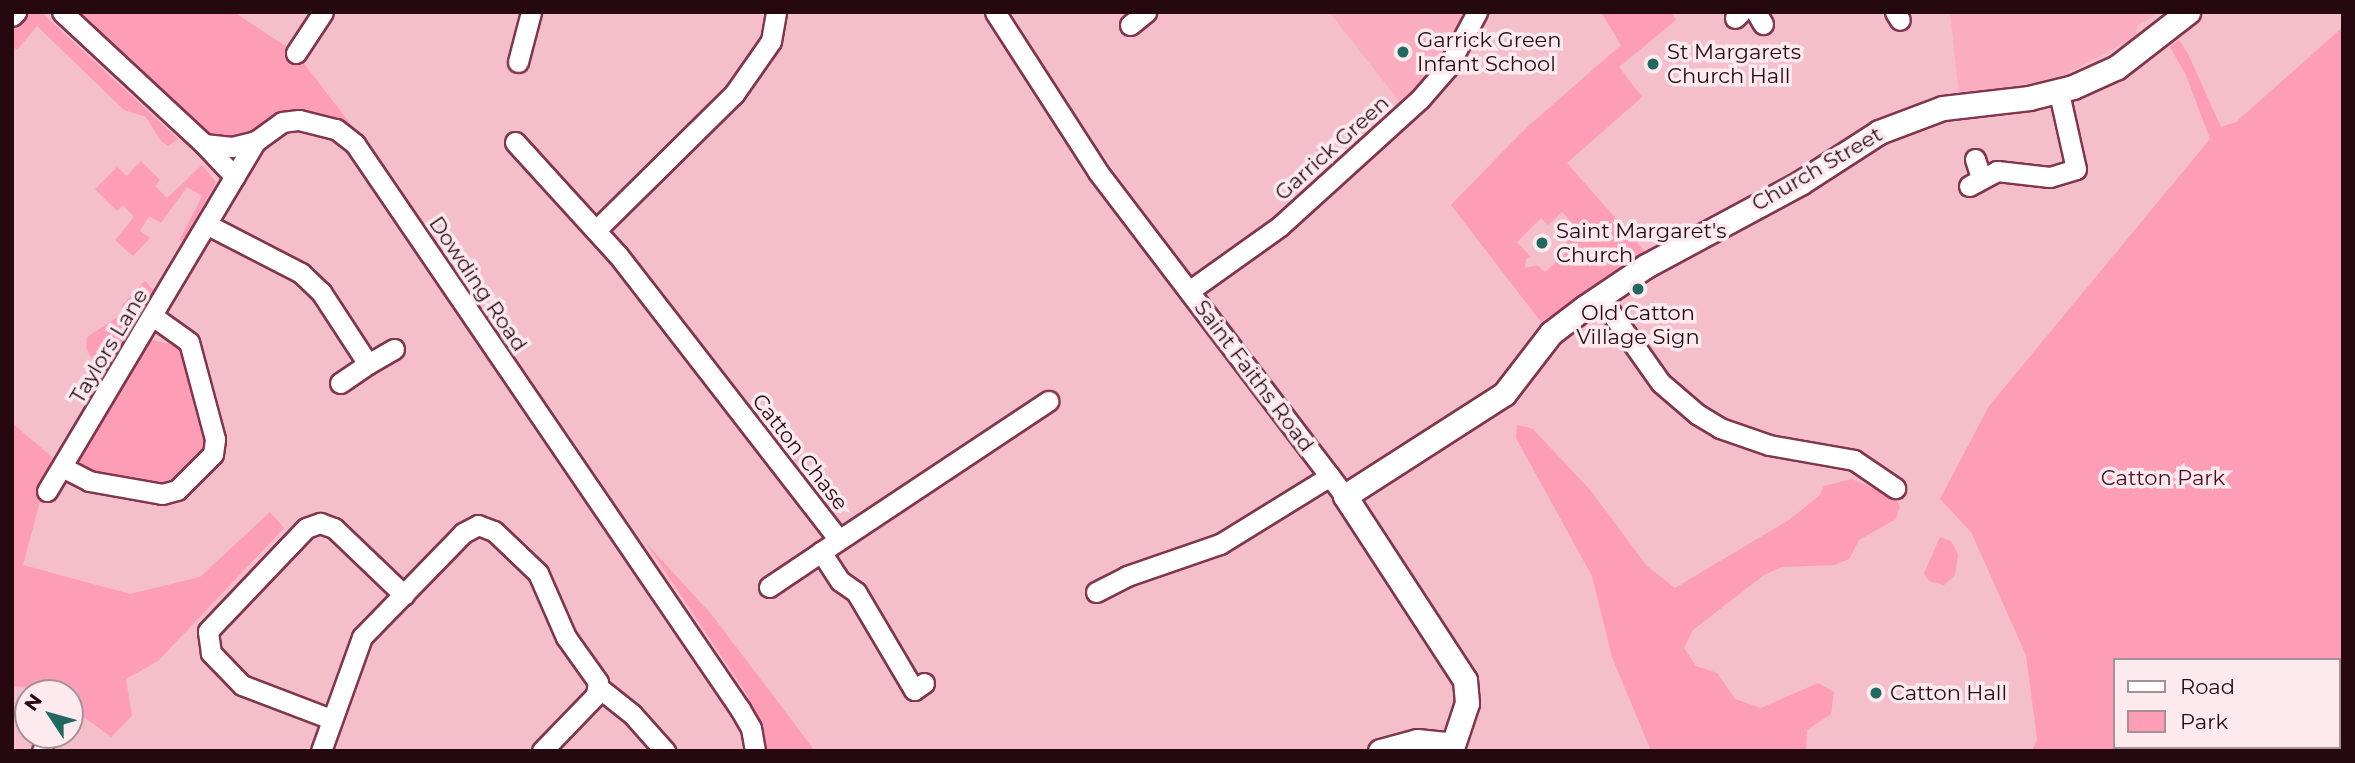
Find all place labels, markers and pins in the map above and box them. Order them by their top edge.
place label: Garrick Green Infant School [1417,27,1561,77]
place label: St Margarets Church Hall [1667,39,1801,89]
marker: Garrick Green Infant School [1395,44,1411,60]
marker: St Margarets Church Hall [1645,56,1661,72]
place label: Saint Margaret's Church [1556,218,1726,268]
marker: Saint Margaret's Church [1534,235,1550,251]
marker: Old Catton Village Sign [1630,281,1646,297]
place label: Old Catton Village Sign [1576,300,1700,350]
place label: Catton Hall [1890,680,2007,706]
marker: Catton Hall [1868,685,1884,701]

